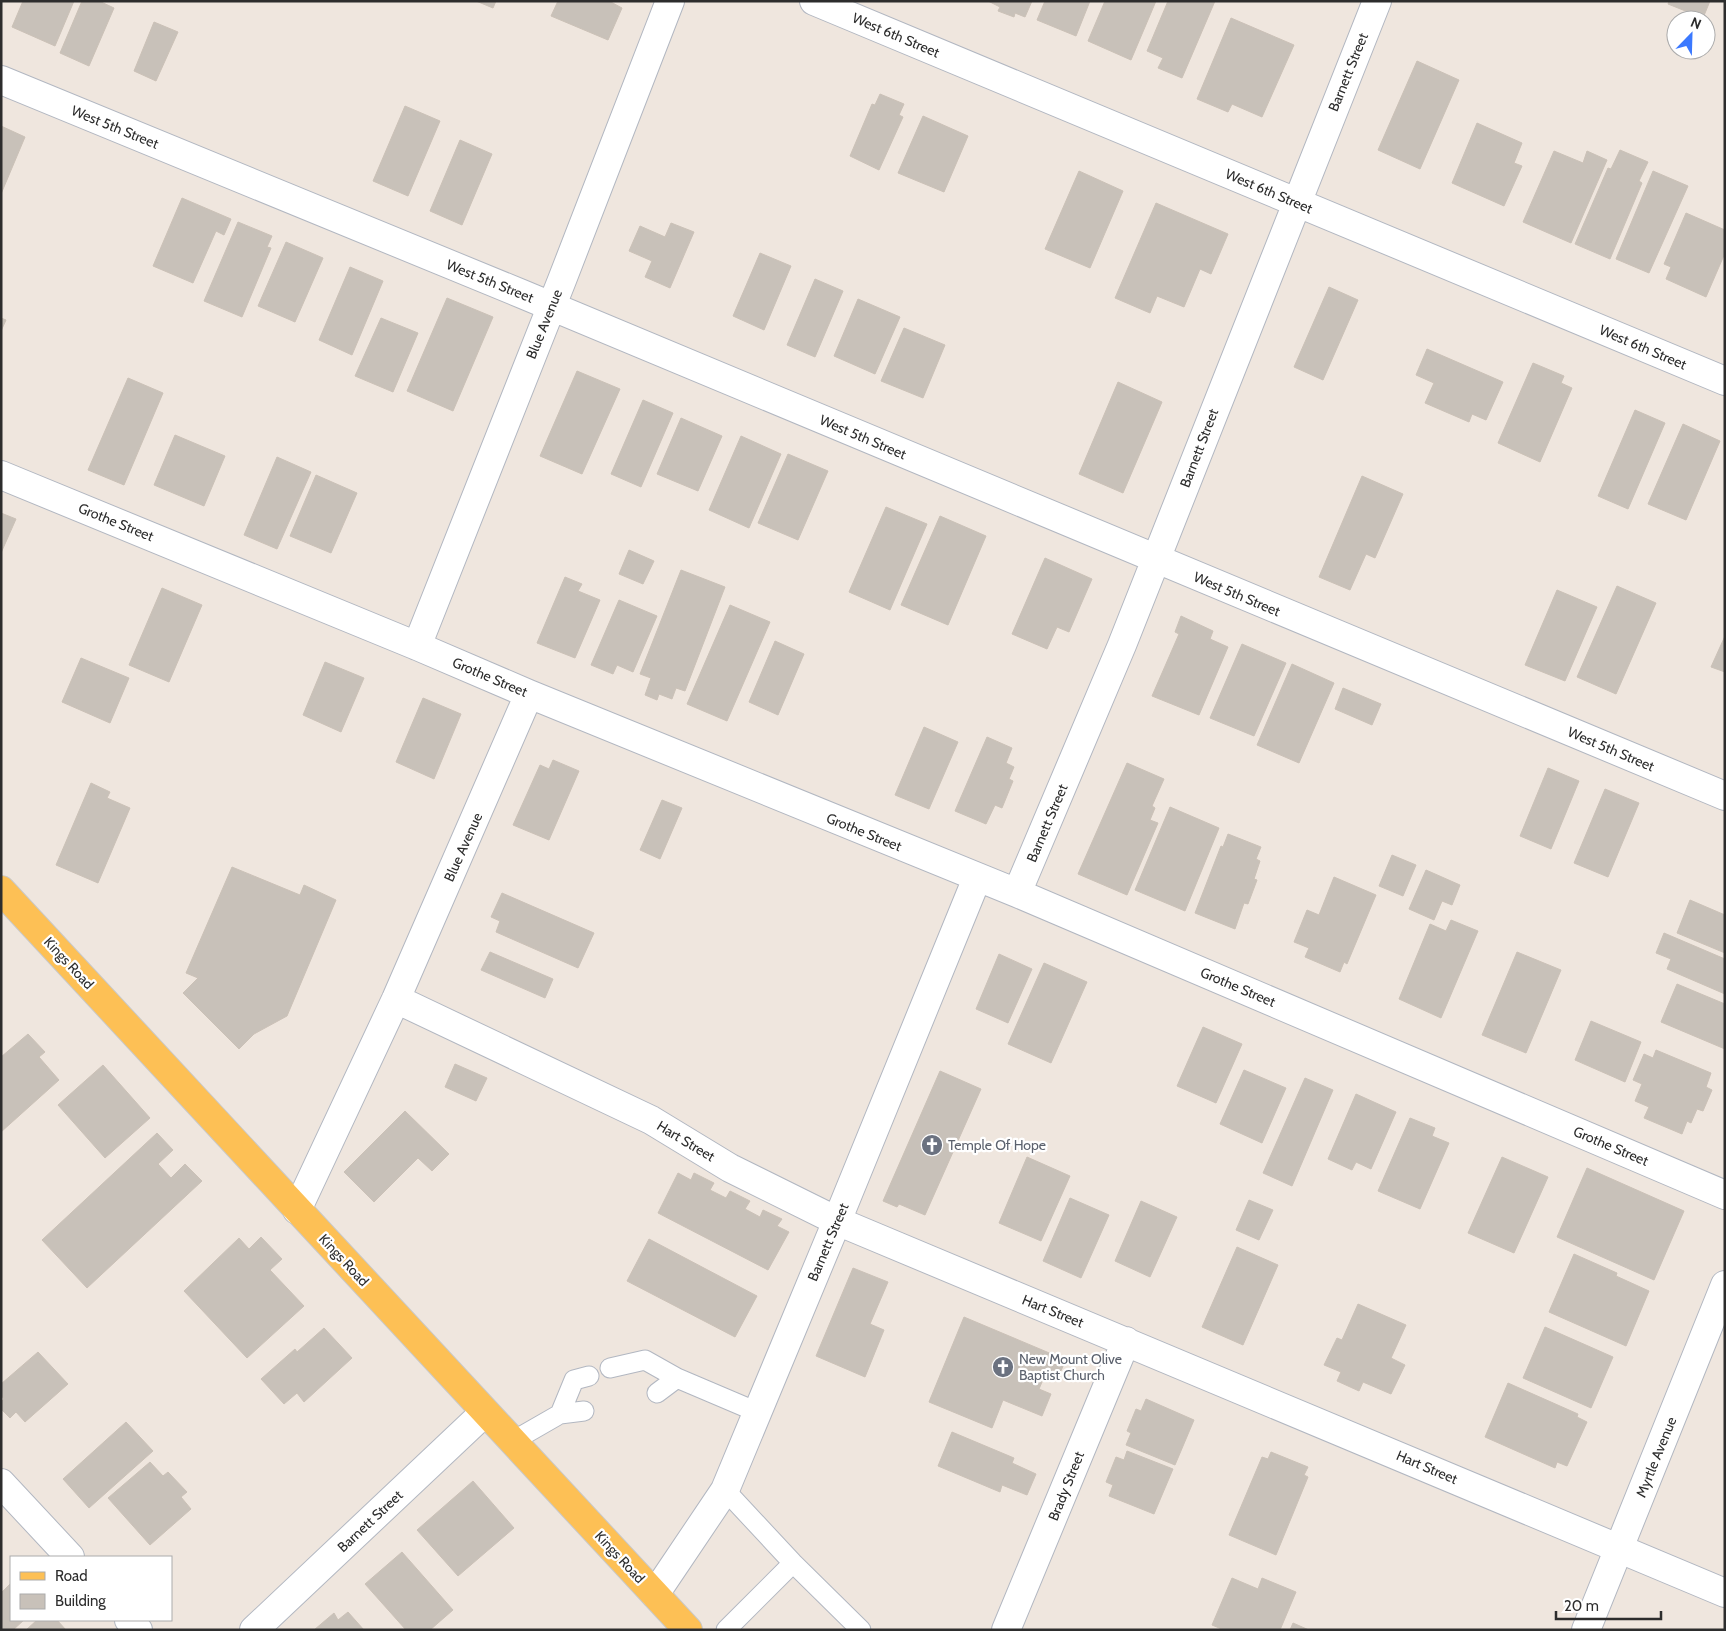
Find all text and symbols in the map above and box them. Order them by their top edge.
street label: West 6th Street [850,9,943,62]
north arrow [1666,10,1716,60]
text: N [1688,13,1704,33]
street label: Barnett Street [1324,30,1372,114]
street label: West 5th Street [69,101,162,153]
street label: West 6th Street [1223,165,1316,218]
street label: West 5th Street [444,255,537,307]
street label: Blue Avenue [522,286,566,362]
street label: West 6th Street [1597,321,1690,374]
street label: Barnett Street [1176,406,1222,490]
street label: West 5th Street [817,411,909,463]
street label: Grothe Street [76,499,157,545]
street label: West 5th Street [1191,568,1283,620]
street label: Grothe Street [450,653,530,701]
street label: West 5th Street [1565,723,1657,775]
street label: Barnett Street [1022,781,1072,865]
street label: Grothe Street [824,809,905,855]
street label: Blue Avenue [440,810,486,884]
street label: Kings Road [40,933,98,993]
street label: Grothe Street [1198,963,1278,1011]
street label: Hart Street [654,1117,719,1166]
street label: Grothe Street [1571,1122,1651,1170]
church icon: Temple Of Hope [920,1133,944,1157]
place label: Temple Of Hope [948,1136,1046,1154]
street label: Barnett Street [803,1200,853,1284]
street label: Kings Road [315,1230,373,1290]
street label: Hart Street [1020,1291,1087,1332]
place label: New Mount Olive Baptist Church [1019,1350,1122,1384]
church icon: New Mount Olive Baptist Church [991,1355,1015,1379]
street label: Myrtle Avenue [1632,1414,1680,1500]
street label: Hart Street [1394,1446,1461,1488]
street label: Brady Street [1044,1448,1088,1523]
street label: Barnett Street [333,1486,407,1556]
street label: Kings Road [591,1527,649,1587]
legend [10,1556,172,1621]
text: Road [55,1567,88,1585]
scale bar [1556,1588,1661,1620]
text: Building [55,1592,106,1610]
text: 20 m [1564,1597,1599,1615]

